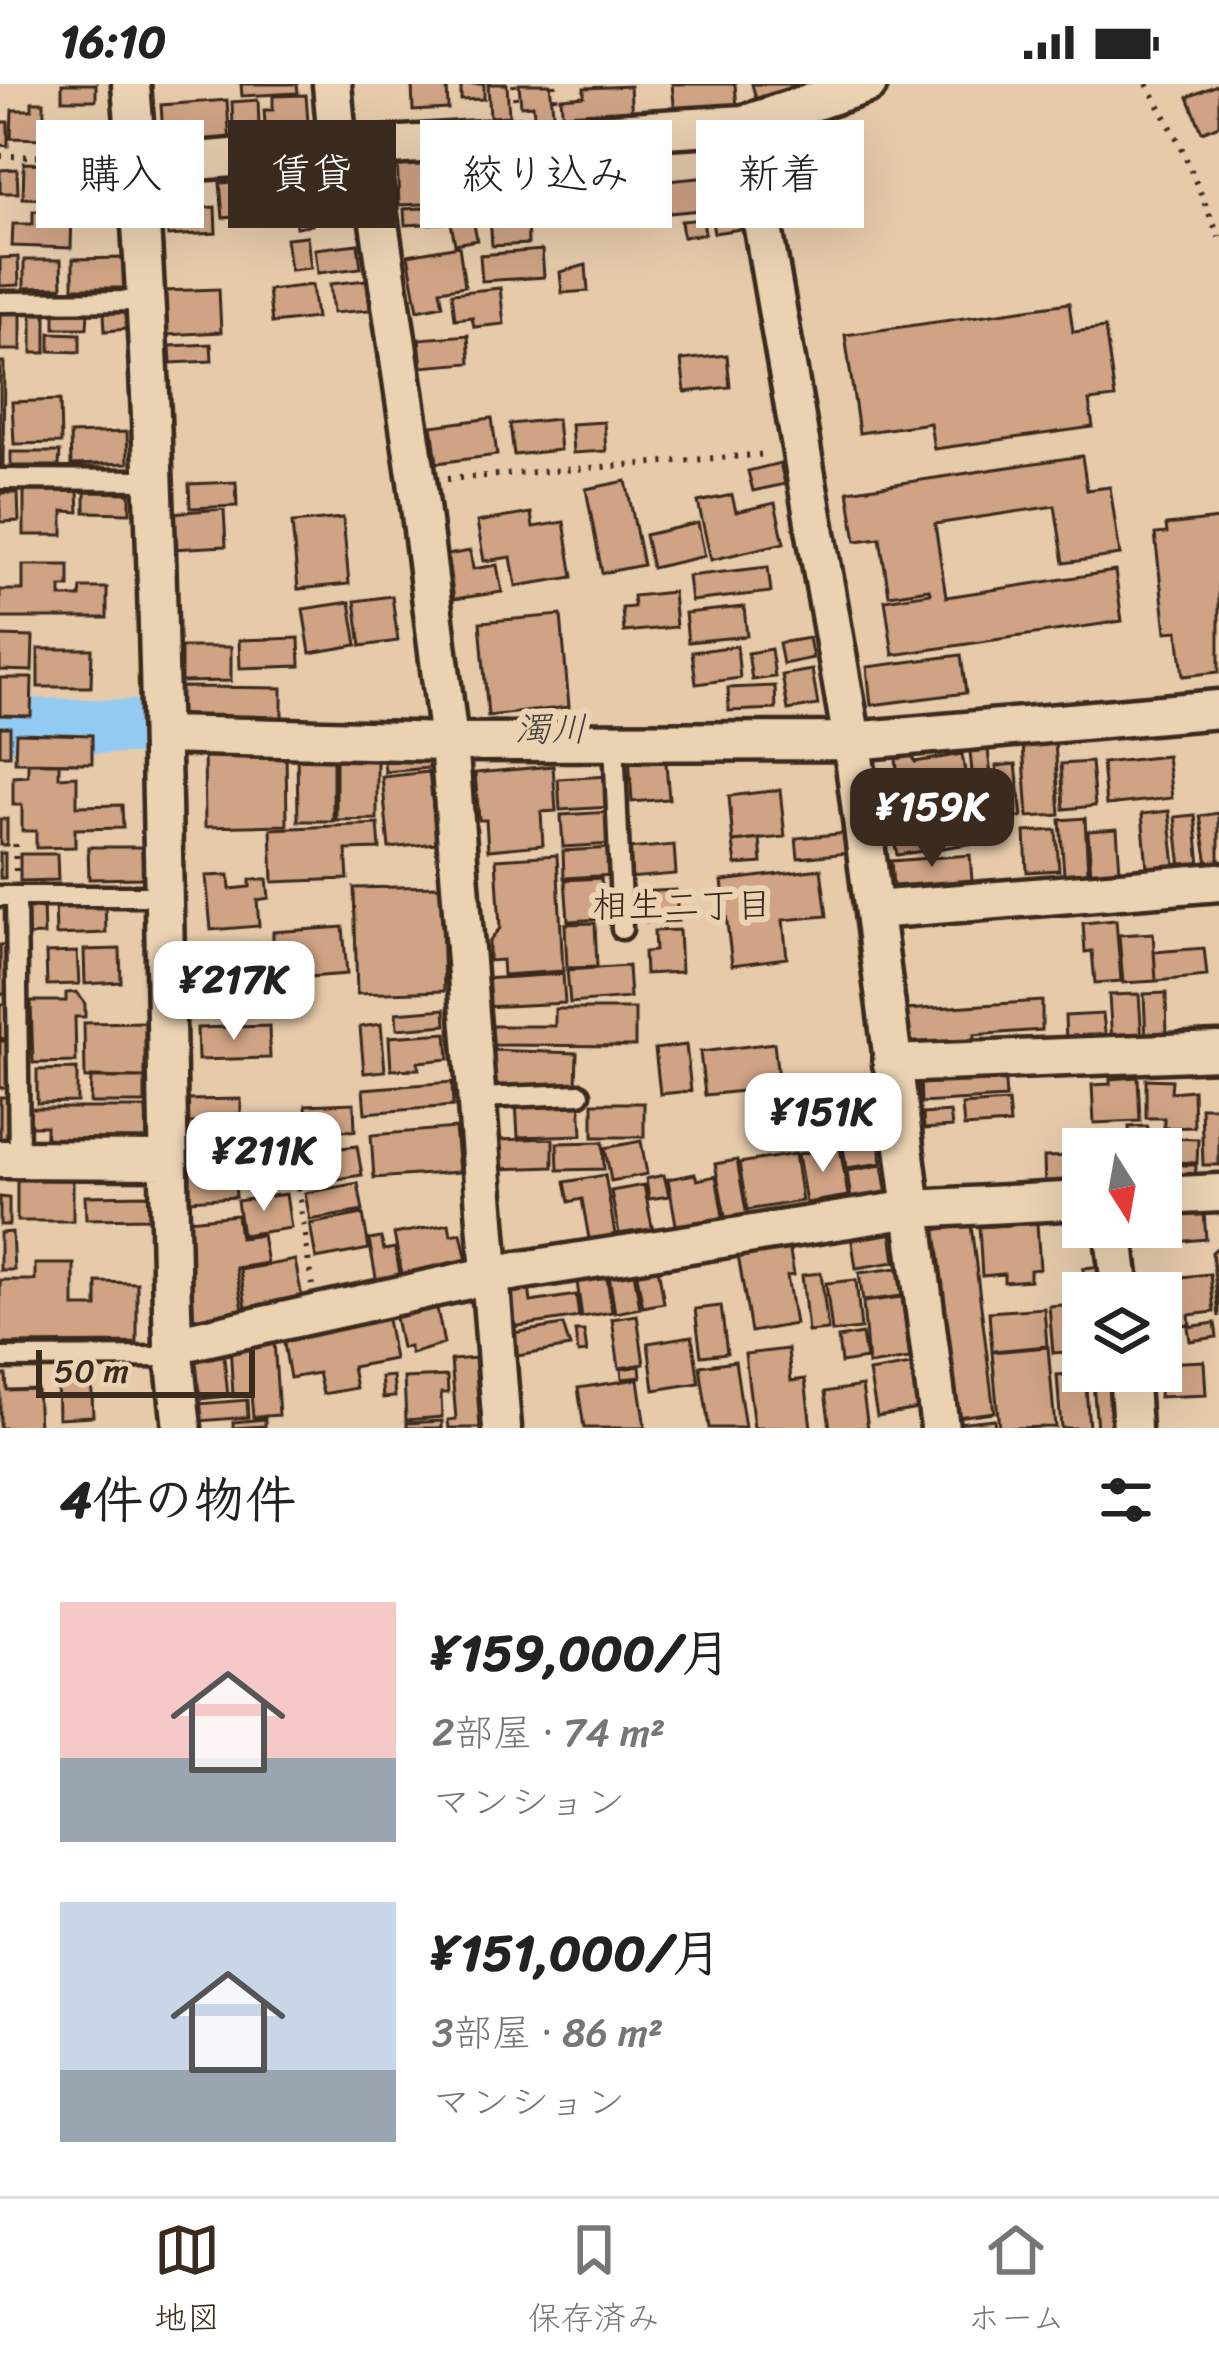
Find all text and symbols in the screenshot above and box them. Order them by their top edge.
text: 16:10 [60,2,166,82]
chip: 購入 [36,120,204,228]
chip: 賃貸 [228,120,396,228]
chip: 絞り込み [420,120,672,228]
chip: 新着 [696,120,864,228]
water label: 濁川 [515,697,587,761]
pin: ¥159K [848,768,1016,870]
text: ¥159K [877,772,987,841]
district label: 相生二丁目 [592,873,772,937]
pin: ¥217K [150,941,318,1043]
text: ¥217K [181,945,287,1014]
pin: ¥151K [739,1073,907,1175]
text: ¥151K [772,1077,874,1146]
pin: ¥211K [180,1112,348,1214]
text: ¥211K [213,1116,315,1185]
north arrow [1062,1128,1182,1248]
map controls [1062,1128,1182,1392]
button: layers [1062,1272,1182,1392]
text: 50 m [54,1342,129,1400]
scale bar [36,1344,255,1397]
text: 4件の物件 [60,1455,296,1545]
icon: filters [1093,1467,1159,1533]
text: ¥159,000/月 [432,1608,731,1698]
icon: home [156,1650,300,1794]
text: 2部屋 · 74 m² [432,1698,665,1767]
text: マンション [432,1767,625,1836]
text: ¥151,000/月 [432,1908,722,1998]
icon: home [156,1950,300,2094]
text: 3部屋 · 86 m² [432,1998,663,2067]
text: マンション [432,2067,625,2136]
tab: 地図 [154,2217,220,2347]
tab: 保存済み [528,2217,660,2347]
tab: ホーム [967,2217,1065,2347]

